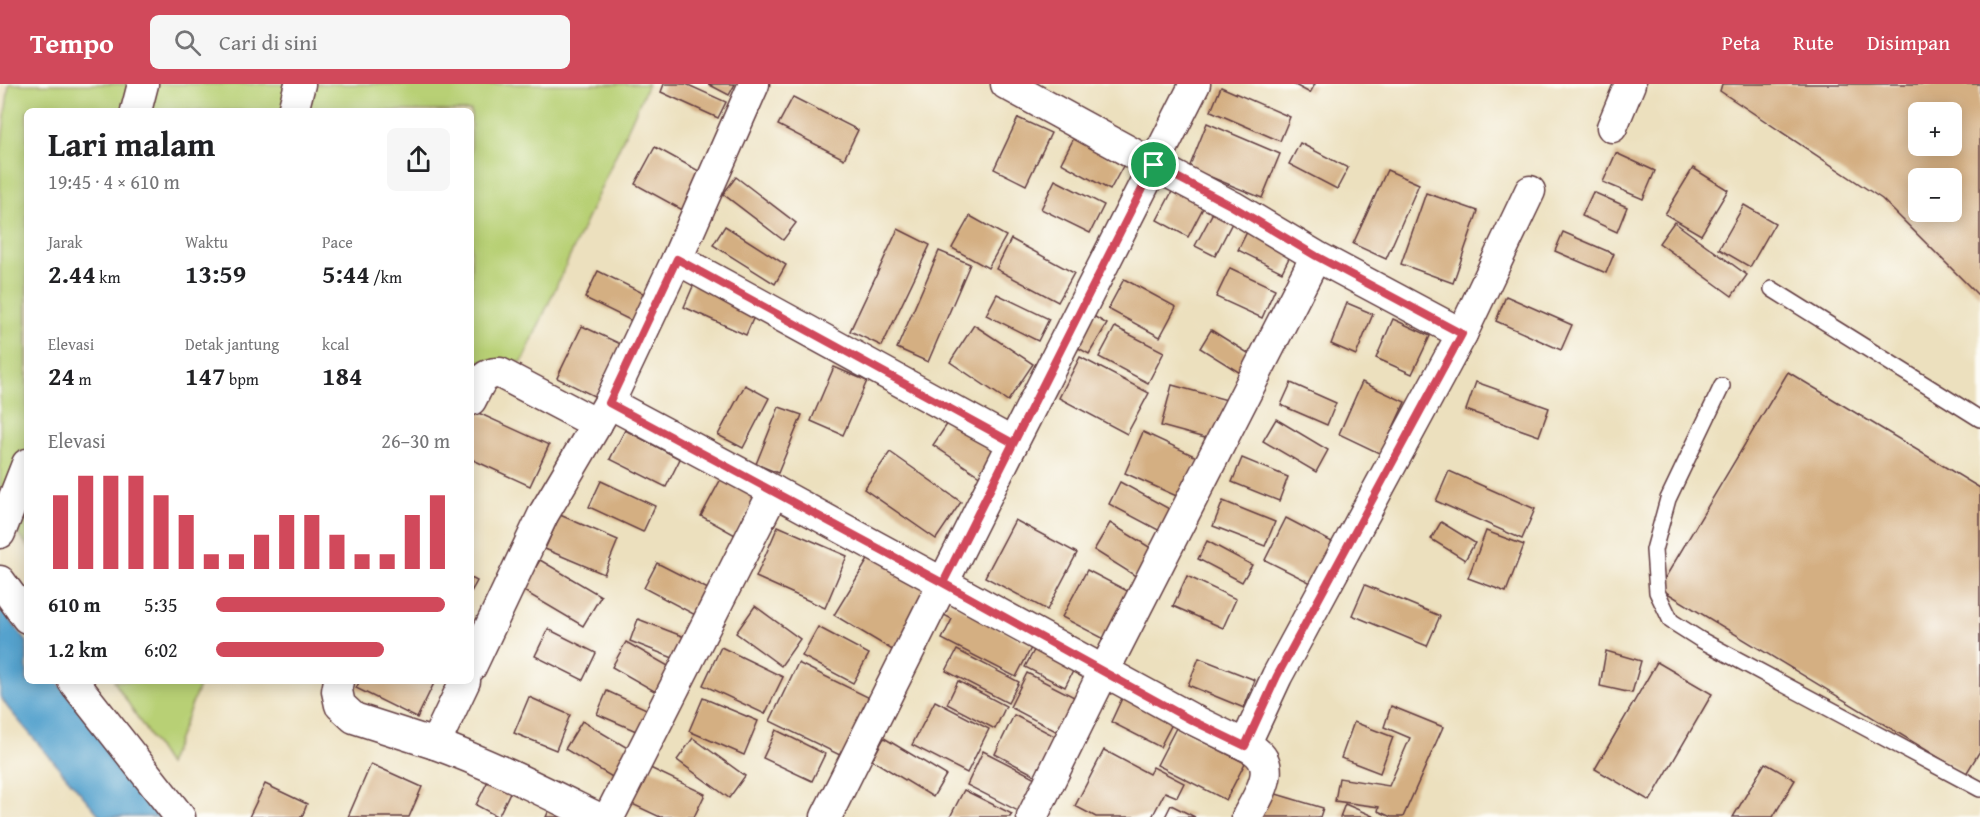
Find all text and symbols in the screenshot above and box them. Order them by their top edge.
search box [150,15,570,69]
text: Tempo [30,22,114,63]
icon: search [171,26,204,59]
text: Cari di sini [219,26,318,58]
text: Peta [1722,27,1760,58]
text: Rute [1793,27,1834,58]
text: Disimpan [1867,27,1950,58]
map controls [1908,102,1962,222]
button: + [1908,102,1962,156]
text: Lari malam [48,120,215,168]
button: share [387,128,450,191]
pin [1128,139,1179,190]
icon: arrive [1137,148,1170,181]
text: 19:45 · 4 × 610 m [48,167,180,196]
button: − [1908,168,1962,222]
text: Jarak [48,230,83,254]
text: Waktu [185,230,228,254]
text: Pace [322,230,353,254]
text: 2.44 [48,254,96,293]
text: 13:59 [185,254,246,293]
text: 5:44 [322,254,370,293]
text: km [96,265,120,289]
text: /km [370,265,402,289]
text: Elevasi [48,332,94,356]
text: Detak jantung [185,332,279,356]
text: kcal [322,332,349,356]
text: 24 [48,356,75,395]
text: 147 [185,356,225,395]
text: 184 [322,356,362,395]
text: m [75,367,92,391]
text: bpm [225,367,259,391]
text: Elevasi [48,426,106,455]
text: 26–30 m [381,426,450,455]
text: 610 m [48,590,101,619]
text: 5:35 [144,590,178,619]
text: 1.2 km [48,635,107,664]
text: 6:02 [144,635,178,664]

